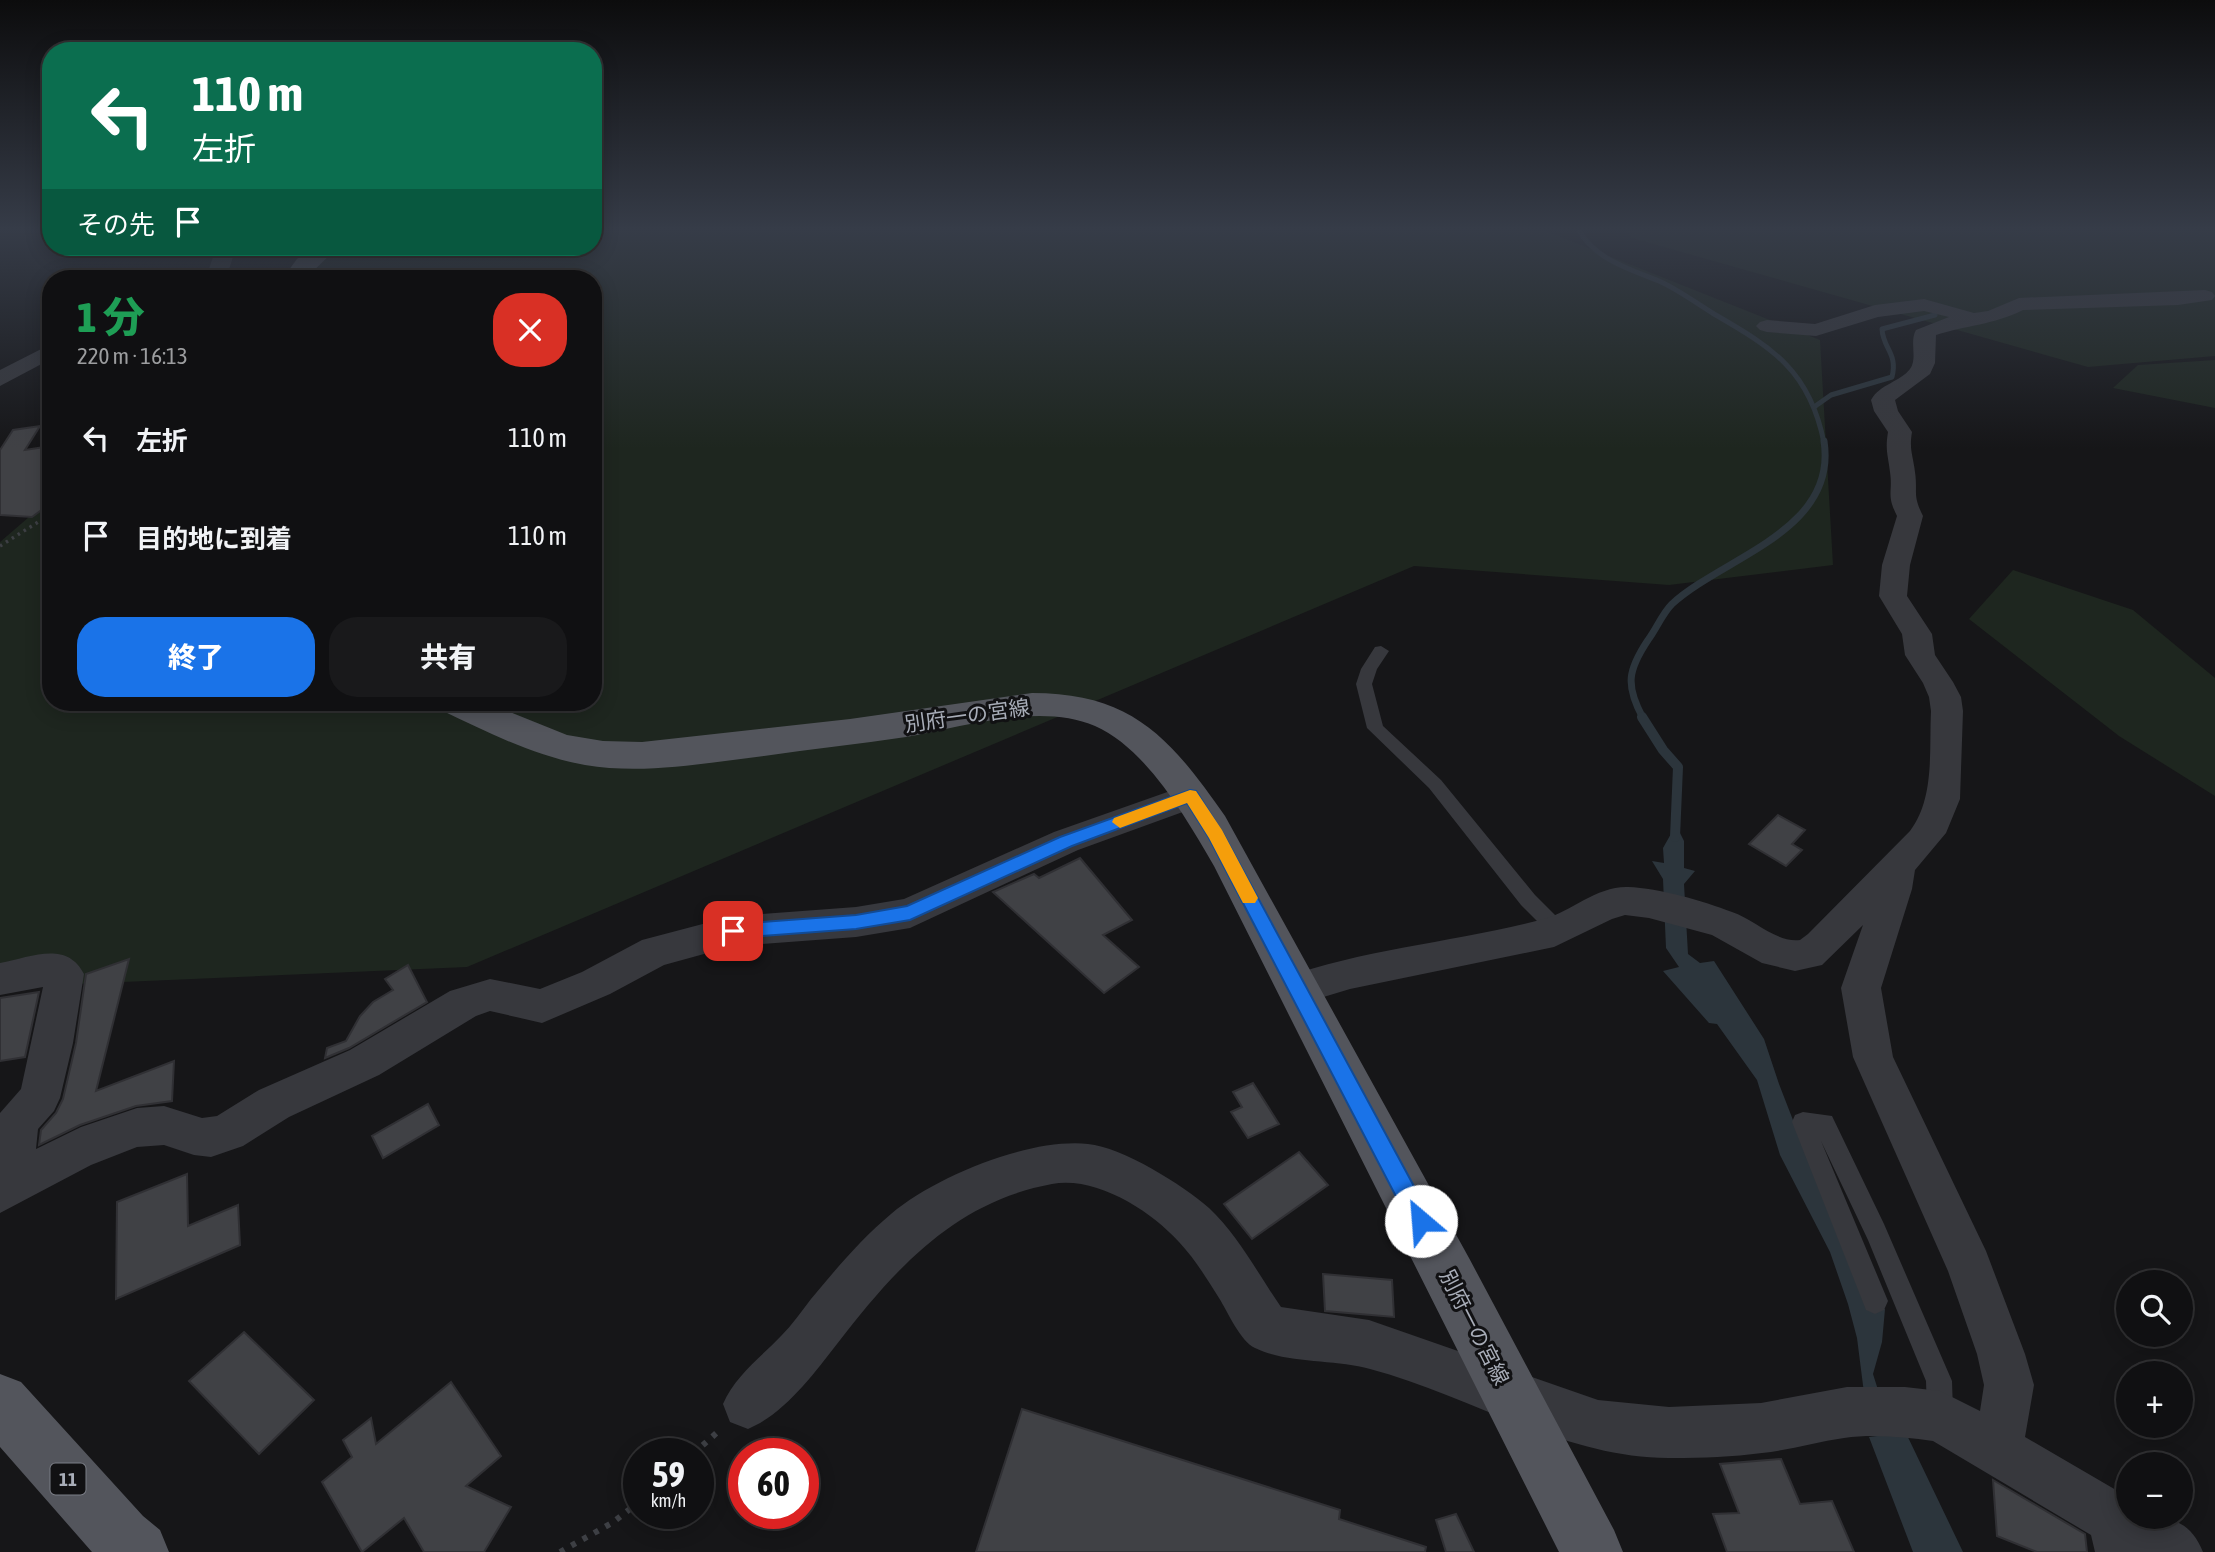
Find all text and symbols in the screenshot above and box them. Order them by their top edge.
text: 110 m [192,65,303,121]
icon: left [77,70,168,161]
text: 左折 [192,130,256,167]
icon: arrive [169,203,207,241]
text: その先 [77,210,155,240]
text: 1 分 [77,293,145,341]
button: close [493,293,567,367]
text: 220 m · 16:13 [77,343,188,369]
icon: left [77,419,115,457]
text: 110 m [508,423,567,453]
text: 左折 [136,426,188,456]
icon: arrive [77,517,115,555]
text: 110 m [508,521,567,551]
text: 目的地に到着 [136,524,292,554]
button: 終了 [77,617,315,697]
button: 共有 [329,617,567,697]
street label: 別府一の宮線 [903,694,1031,736]
pin [703,901,763,961]
icon: arrive [714,912,752,950]
position arrow [1384,1184,1458,1258]
street label: 別府一の宮線 [1436,1265,1514,1389]
map controls [2116,1270,2193,1529]
button: search [2116,1270,2193,1347]
button: + [2116,1361,2193,1438]
speed limit sign: 60 [728,1438,819,1529]
button: − [2116,1452,2193,1529]
text: 59 [652,1454,685,1494]
road number: 11 [50,1464,86,1494]
text: km/h [651,1490,686,1511]

